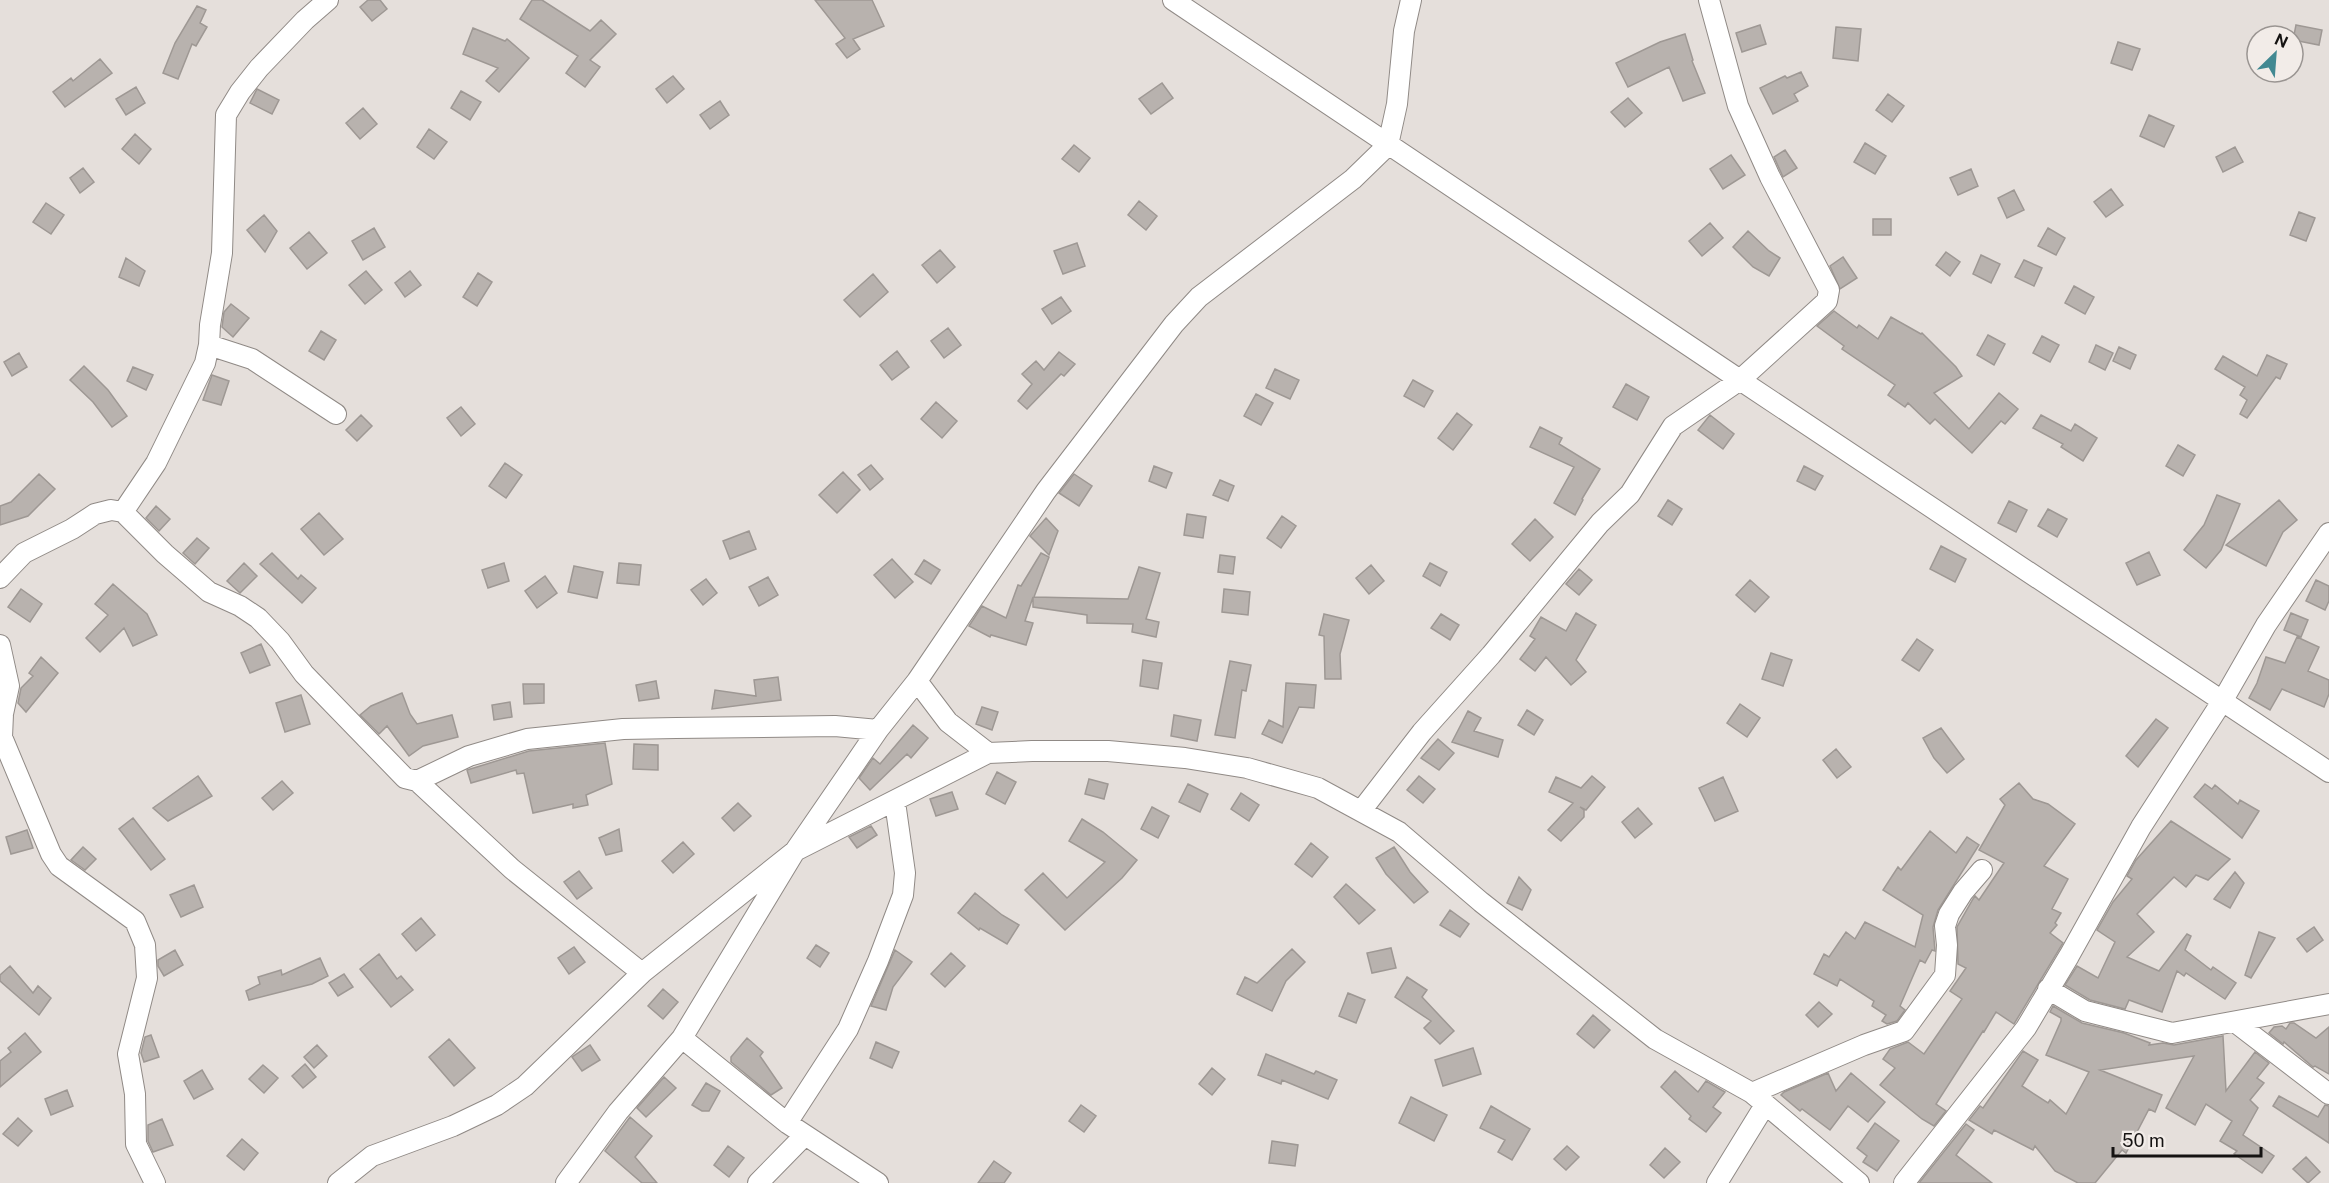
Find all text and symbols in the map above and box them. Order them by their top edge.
north arrow [2245,24,2305,84]
text: N [2271,30,2291,52]
scale bar [2113,1120,2262,1158]
text: 50 m [2122,1130,2165,1151]

